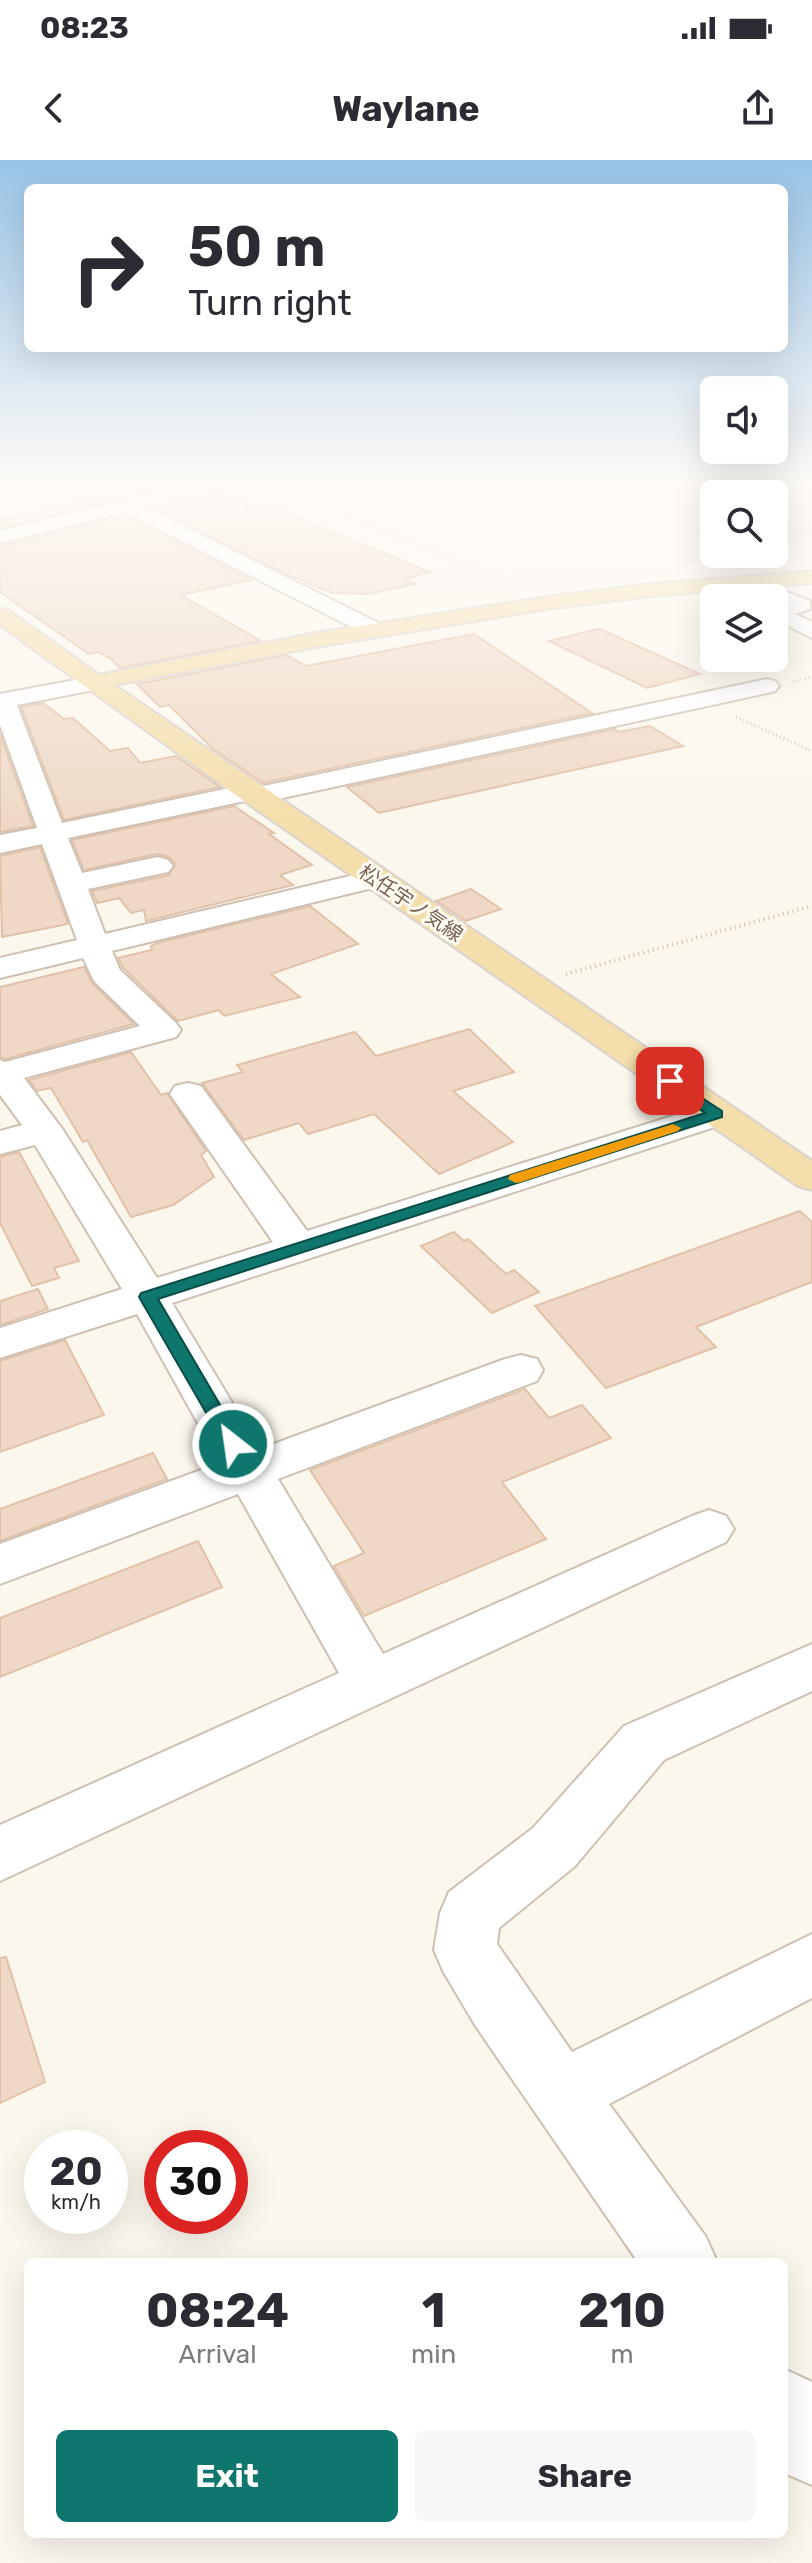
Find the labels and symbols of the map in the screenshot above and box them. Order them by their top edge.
street label: 松任宇ノ気線 [355,859,467,947]
pin [636,1047,704,1115]
position arrow [191,1402,275,1486]
speed limit sign: 30 [144,2130,248,2234]

